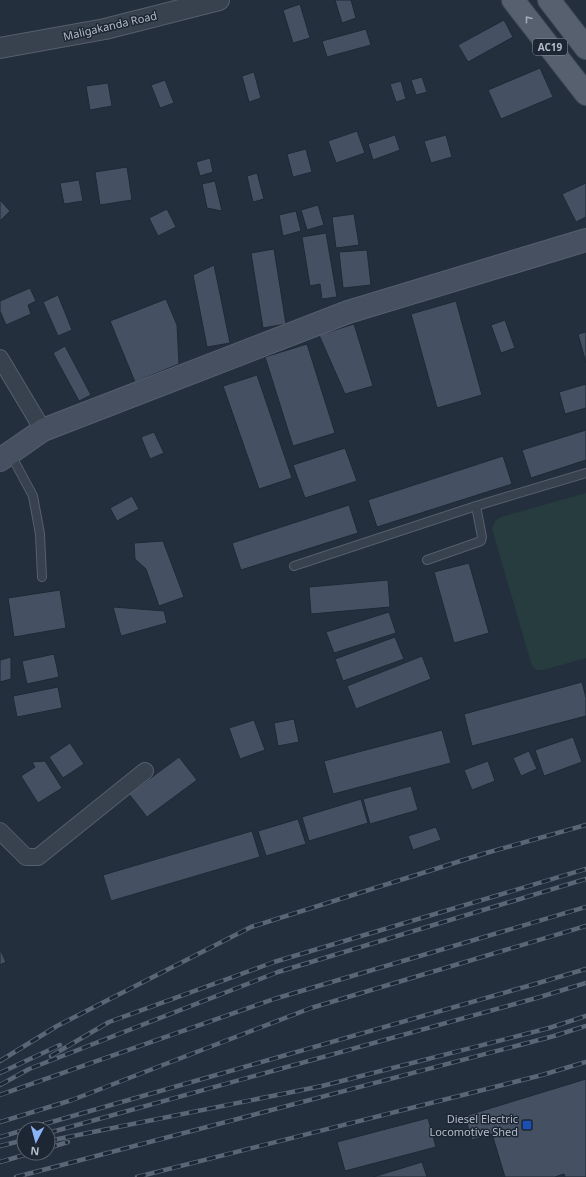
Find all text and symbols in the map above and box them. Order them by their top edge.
street label: Maligakanda Road [62,7,158,44]
one-way arrow [526,16,533,23]
road number: AC19 [533,39,567,55]
place label: Diesel Electric Locomotive Shed [429,1111,518,1139]
marker: Diesel Electric Locomotive Shed [521,1119,533,1131]
north arrow [16,1121,56,1161]
text: N [30,1144,40,1159]

